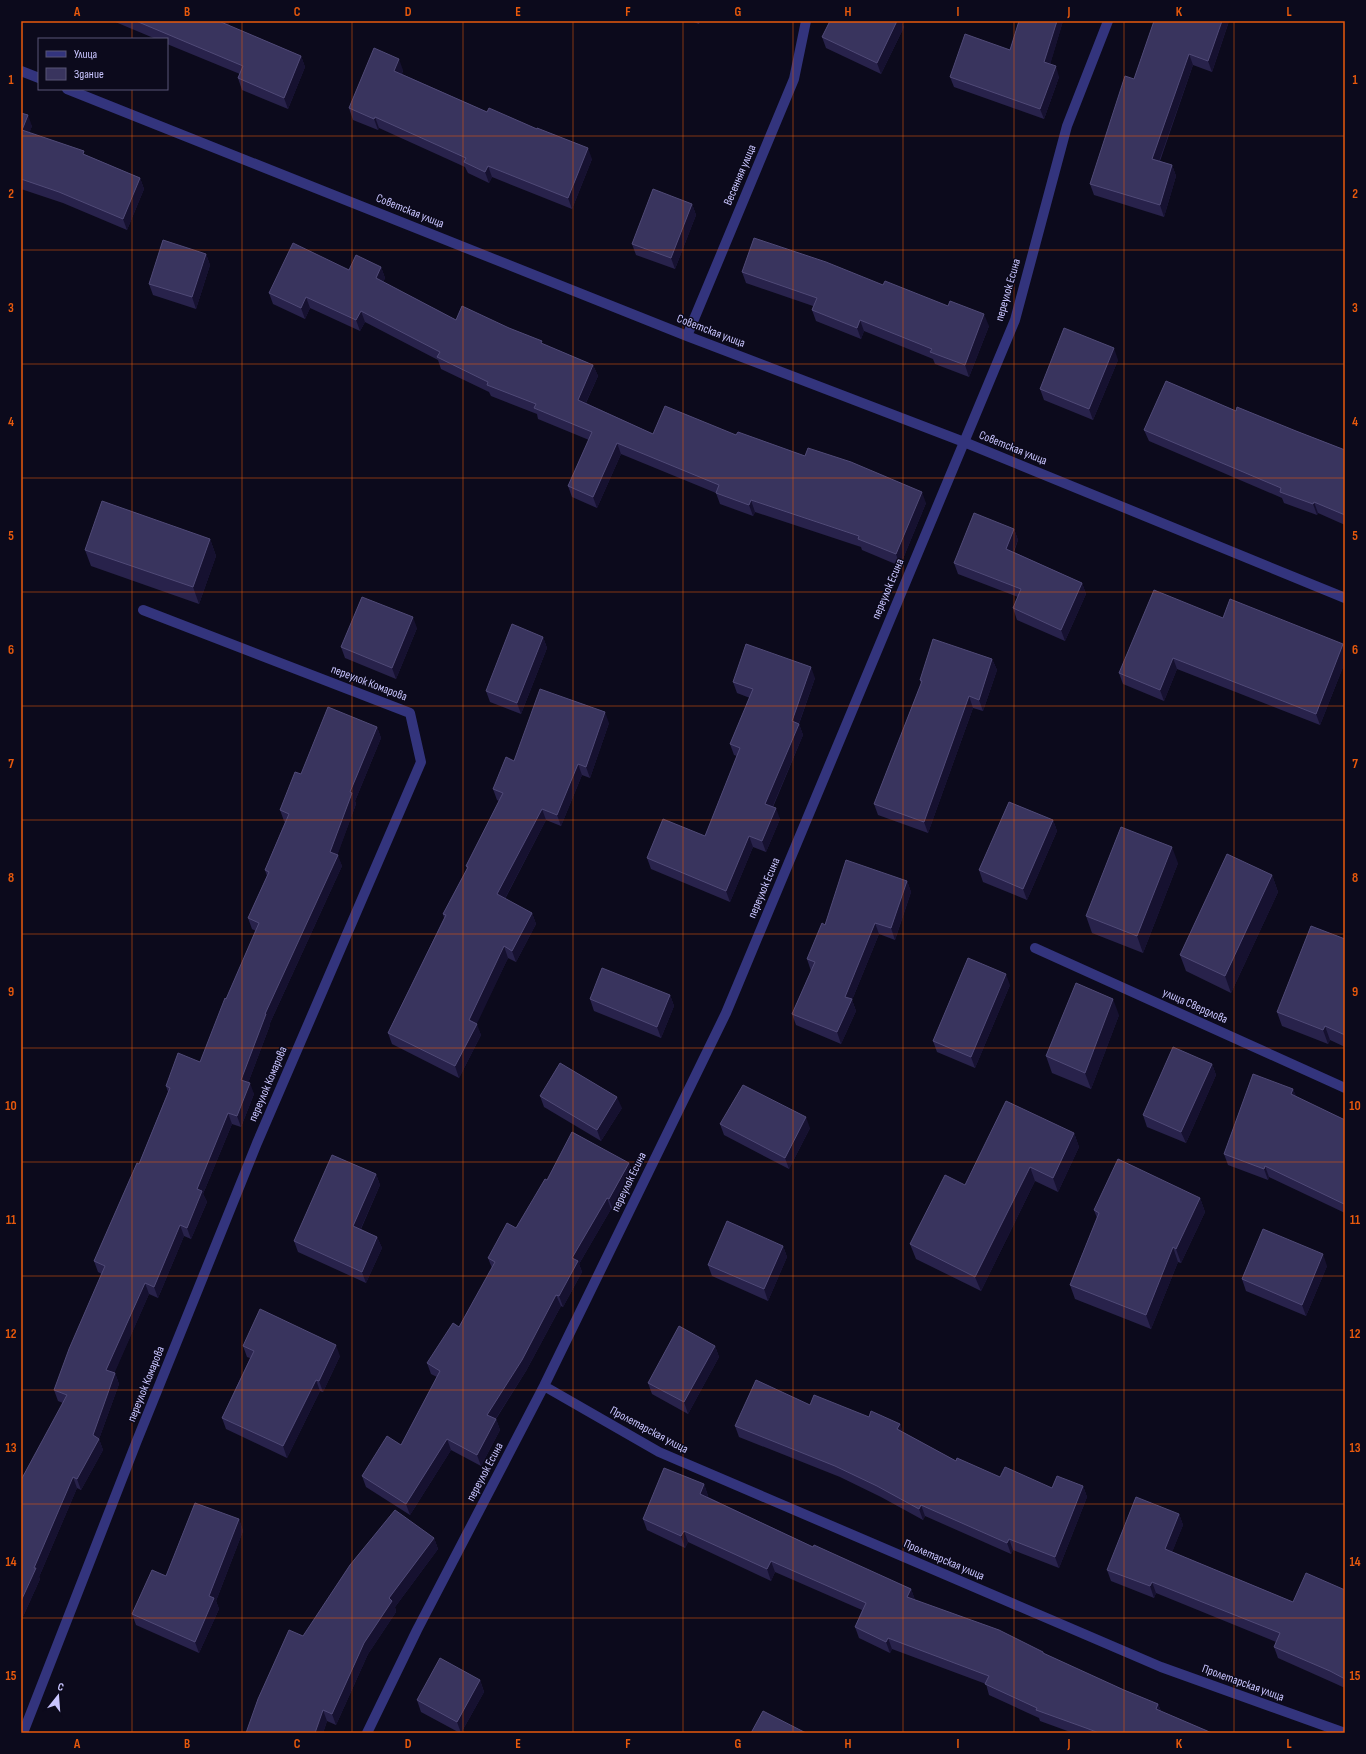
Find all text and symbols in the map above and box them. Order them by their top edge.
text: A [73,4,81,20]
text: B [184,4,190,20]
text: C [294,4,301,20]
text: D [405,4,412,20]
text: E [515,4,521,20]
text: F [625,4,631,20]
text: G [735,4,742,20]
text: H [845,4,852,20]
text: I [957,4,960,20]
text: J [1067,4,1071,20]
text: K [1176,4,1183,20]
text: L [1286,4,1292,20]
legend [38,38,168,90]
text: Улица [74,47,98,62]
text: Здание [74,67,104,82]
text: 1 [8,72,14,88]
text: 1 [1352,72,1358,88]
street label: Весенняя улица [720,142,760,208]
text: 2 [8,186,14,202]
text: 2 [1352,186,1358,202]
street label: Советская улица [374,191,447,232]
street label: переулок Есина [992,257,1024,323]
text: 3 [8,300,14,316]
text: 3 [1352,300,1358,316]
street label: Советская улица [675,311,748,351]
text: 4 [8,414,14,430]
text: 4 [1352,414,1358,430]
street label: Советская улица [977,428,1050,469]
text: 5 [8,528,14,544]
text: 5 [1352,528,1358,544]
street label: переулок Есина [869,556,908,622]
text: 6 [8,642,14,658]
text: 6 [1352,642,1358,658]
street label: переулок Комарова [329,662,410,705]
text: 7 [8,756,14,772]
text: 7 [1352,756,1358,772]
street label: переулок Есина [745,855,784,921]
text: 8 [8,870,14,886]
text: 8 [1352,870,1358,886]
text: 9 [8,984,14,1000]
text: 9 [1352,984,1358,1000]
street label: улица Свердлова [1160,985,1230,1027]
street label: переулок Комарова [245,1044,291,1124]
text: 10 [5,1098,17,1114]
text: 10 [1349,1098,1361,1114]
street label: переулок Есина [608,1149,650,1214]
text: 11 [6,1212,16,1228]
text: 11 [1350,1212,1360,1228]
text: 12 [6,1326,17,1342]
text: 12 [1350,1326,1361,1342]
street label: переулок Комарова [124,1344,168,1424]
street label: Пролетарская улица [607,1403,691,1457]
text: 13 [6,1440,17,1456]
street label: переулок Есина [463,1440,507,1504]
text: 13 [1350,1440,1361,1456]
street label: Пролетарская улица [901,1536,987,1584]
text: 14 [5,1554,17,1570]
text: 14 [1349,1554,1361,1570]
street label: Пролетарская улица [1200,1661,1286,1705]
text: 15 [6,1668,17,1684]
text: 15 [1350,1668,1361,1684]
north arrow [38,1676,78,1716]
text: С [56,1680,66,1694]
text: A [73,1736,81,1752]
text: B [184,1736,190,1752]
text: C [294,1736,301,1752]
text: D [405,1736,412,1752]
text: E [515,1736,521,1752]
text: F [625,1736,631,1752]
text: G [735,1736,742,1752]
text: H [845,1736,852,1752]
text: I [957,1736,960,1752]
text: J [1067,1736,1071,1752]
text: K [1176,1736,1183,1752]
text: L [1286,1736,1292,1752]

